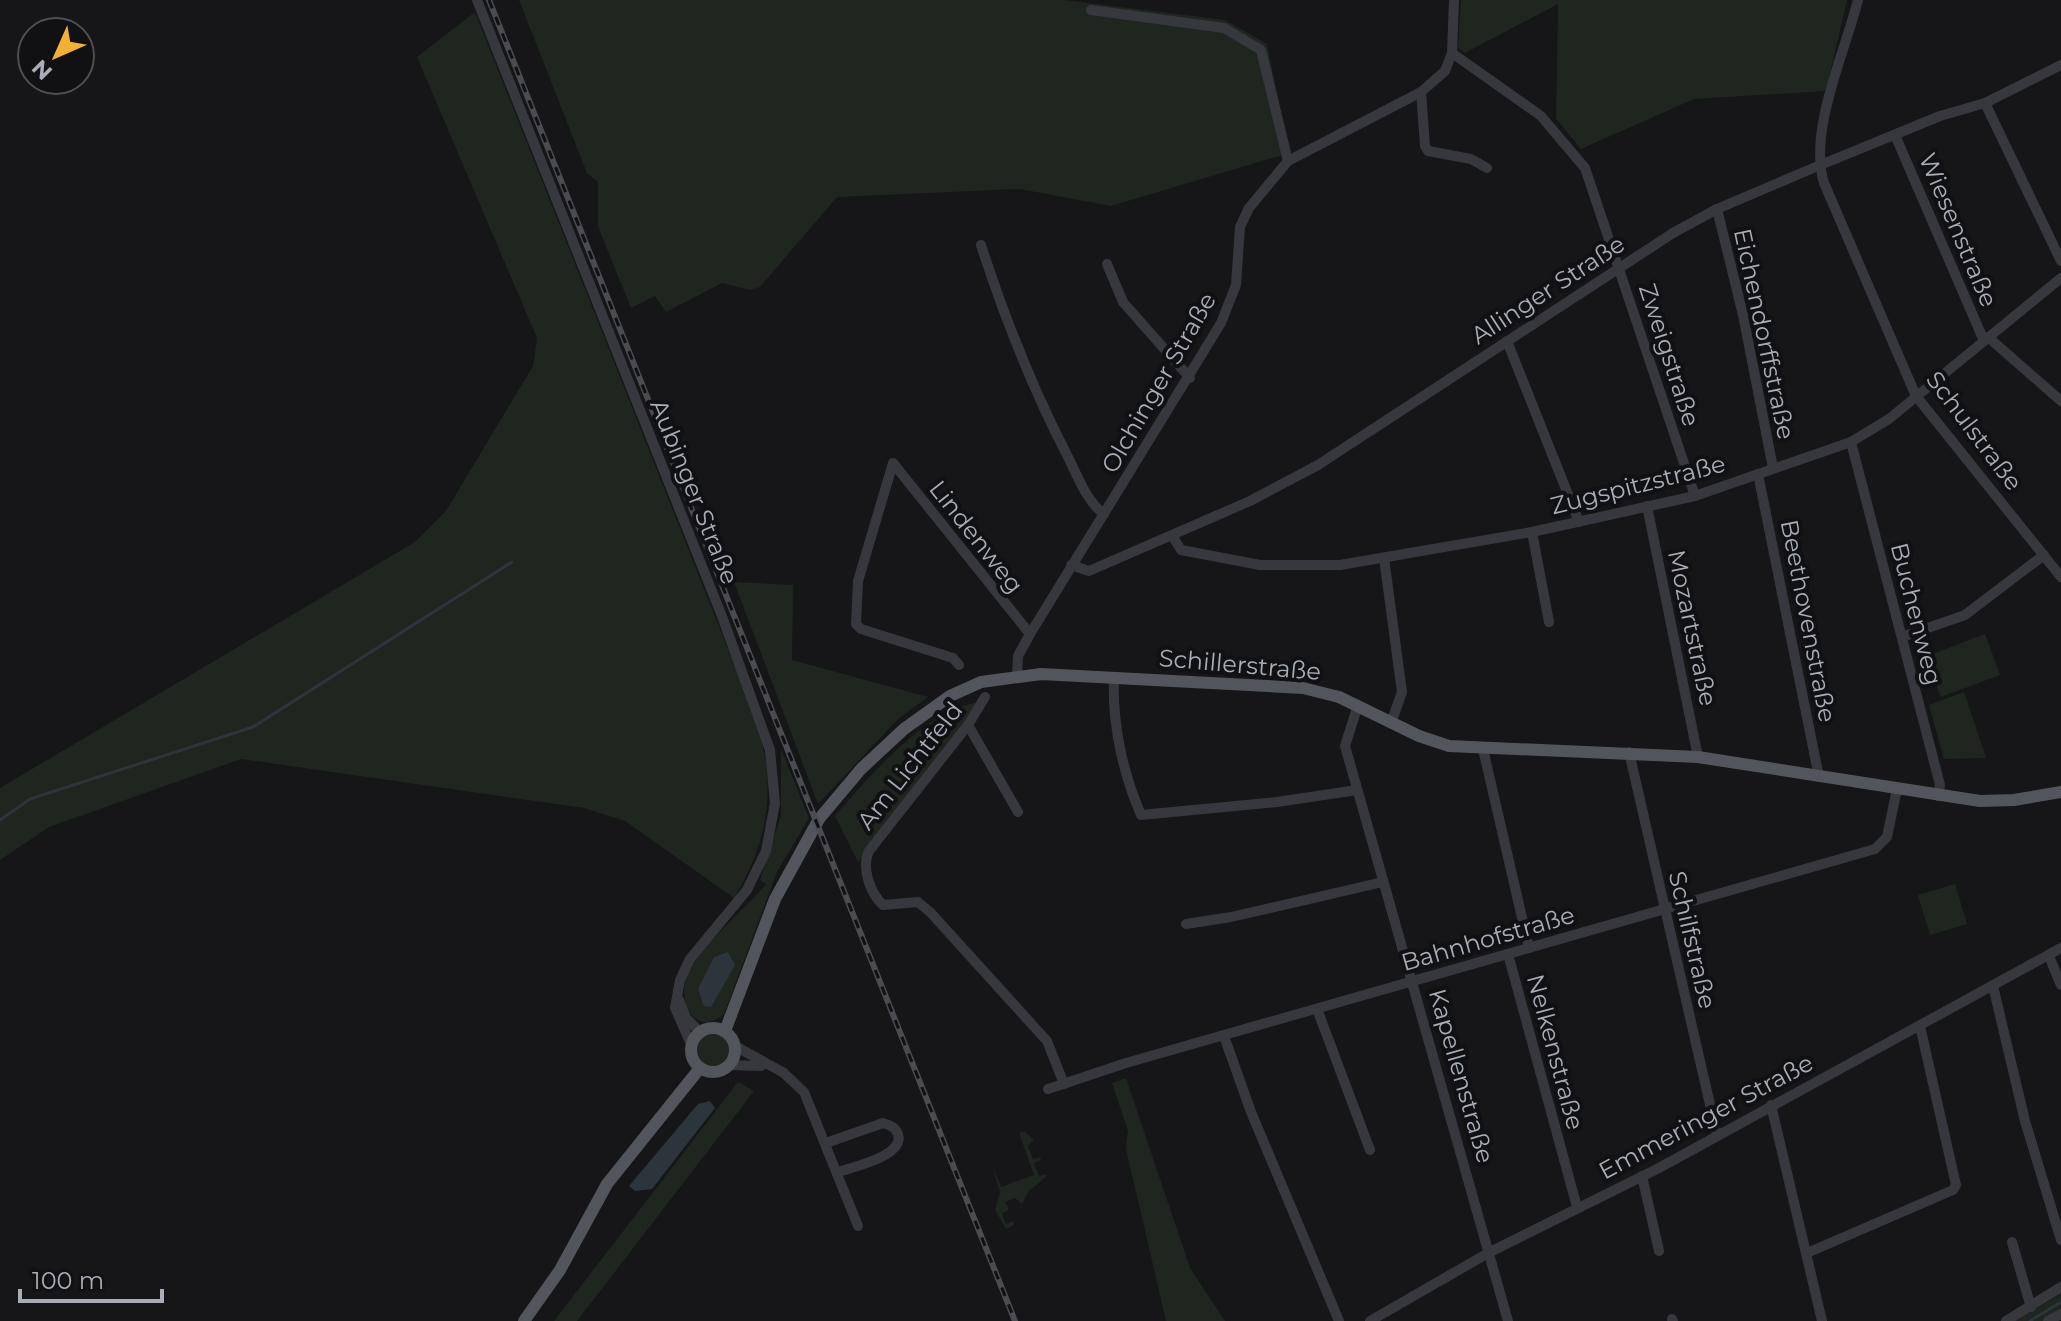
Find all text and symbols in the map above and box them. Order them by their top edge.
north arrow [16,16,96,96]
text: N [26,54,58,86]
street label: Wiesenstraße [1913,148,2004,311]
street label: Eichendorffstraße [1728,226,1801,442]
street label: Allinger Straße [1465,229,1630,350]
street label: Zweigstraße [1633,280,1706,430]
street label: Olchinger Straße [1095,287,1222,478]
street label: Schulstraße [1920,365,2029,496]
street label: Aubinger Straße [644,395,745,588]
street label: Zugspitzstraße [1548,449,1728,520]
street label: Lindenweg [923,474,1029,599]
street label: Beethovenstraße [1775,517,1842,725]
street label: Buchenweg [1885,540,1948,688]
street label: Mozartstraße [1662,547,1723,709]
street label: Schillerstraße [1158,643,1322,686]
street label: Am Lichtfeld [851,696,968,835]
street label: Schilfstraße [1663,868,1722,1011]
street label: Bahnhofstraße [1398,900,1578,977]
street label: Nelkenstraße [1521,971,1590,1133]
street label: Kapellenstraße [1423,985,1500,1166]
street label: Emmeringer Straße [1594,1048,1818,1185]
scale bar [20,1253,162,1303]
text: 100 m [32,1266,104,1295]

